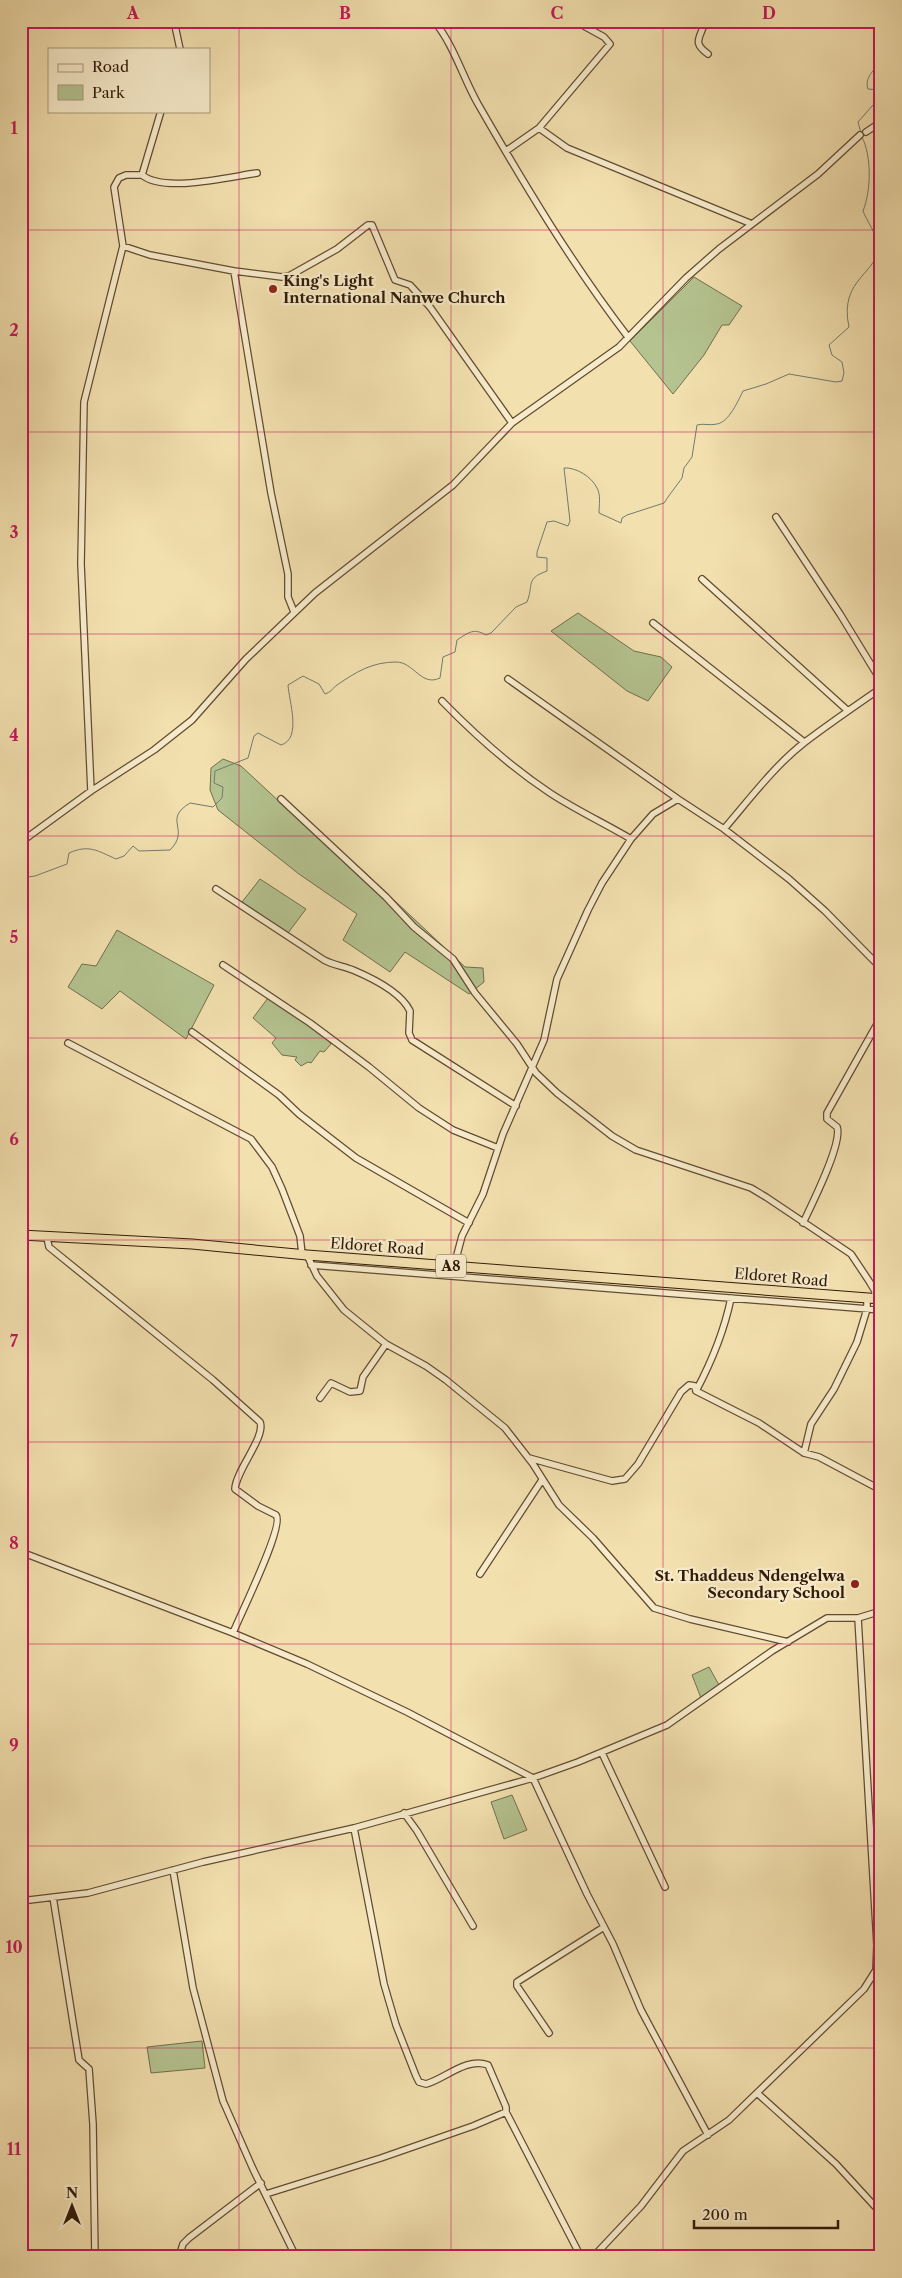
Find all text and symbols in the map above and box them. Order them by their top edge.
text: A [126,3,140,23]
text: B [339,3,351,23]
text: C [551,3,563,23]
text: D [762,3,776,23]
legend [48,48,210,112]
text: Road [92,57,129,76]
text: Park [92,83,126,102]
text: 1 [10,118,18,138]
place label: King's Light International Nanwe Church [283,271,506,307]
marker: King's Light International Nanwe Church [267,283,279,295]
text: 2 [9,320,19,340]
text: 3 [9,522,19,542]
text: 4 [9,725,19,745]
text: 5 [10,927,19,947]
text: 6 [9,1129,19,1149]
street label: Eldoret Road [329,1233,425,1259]
road number: A8 [436,1254,466,1278]
street label: Eldoret Road [733,1263,829,1291]
text: 7 [10,1331,19,1351]
text: 8 [9,1533,19,1553]
place label: St. Thaddeus Ndengelwa Secondary School [654,1566,845,1602]
marker: St. Thaddeus Ndengelwa Secondary School [849,1578,861,1590]
text: 9 [9,1735,19,1755]
text: 10 [5,1937,23,1957]
text: 11 [7,2139,22,2159]
north arrow [48,2180,98,2230]
text: N [66,2184,78,2202]
scale bar [694,2198,838,2230]
text: 200 m [702,2205,748,2224]

